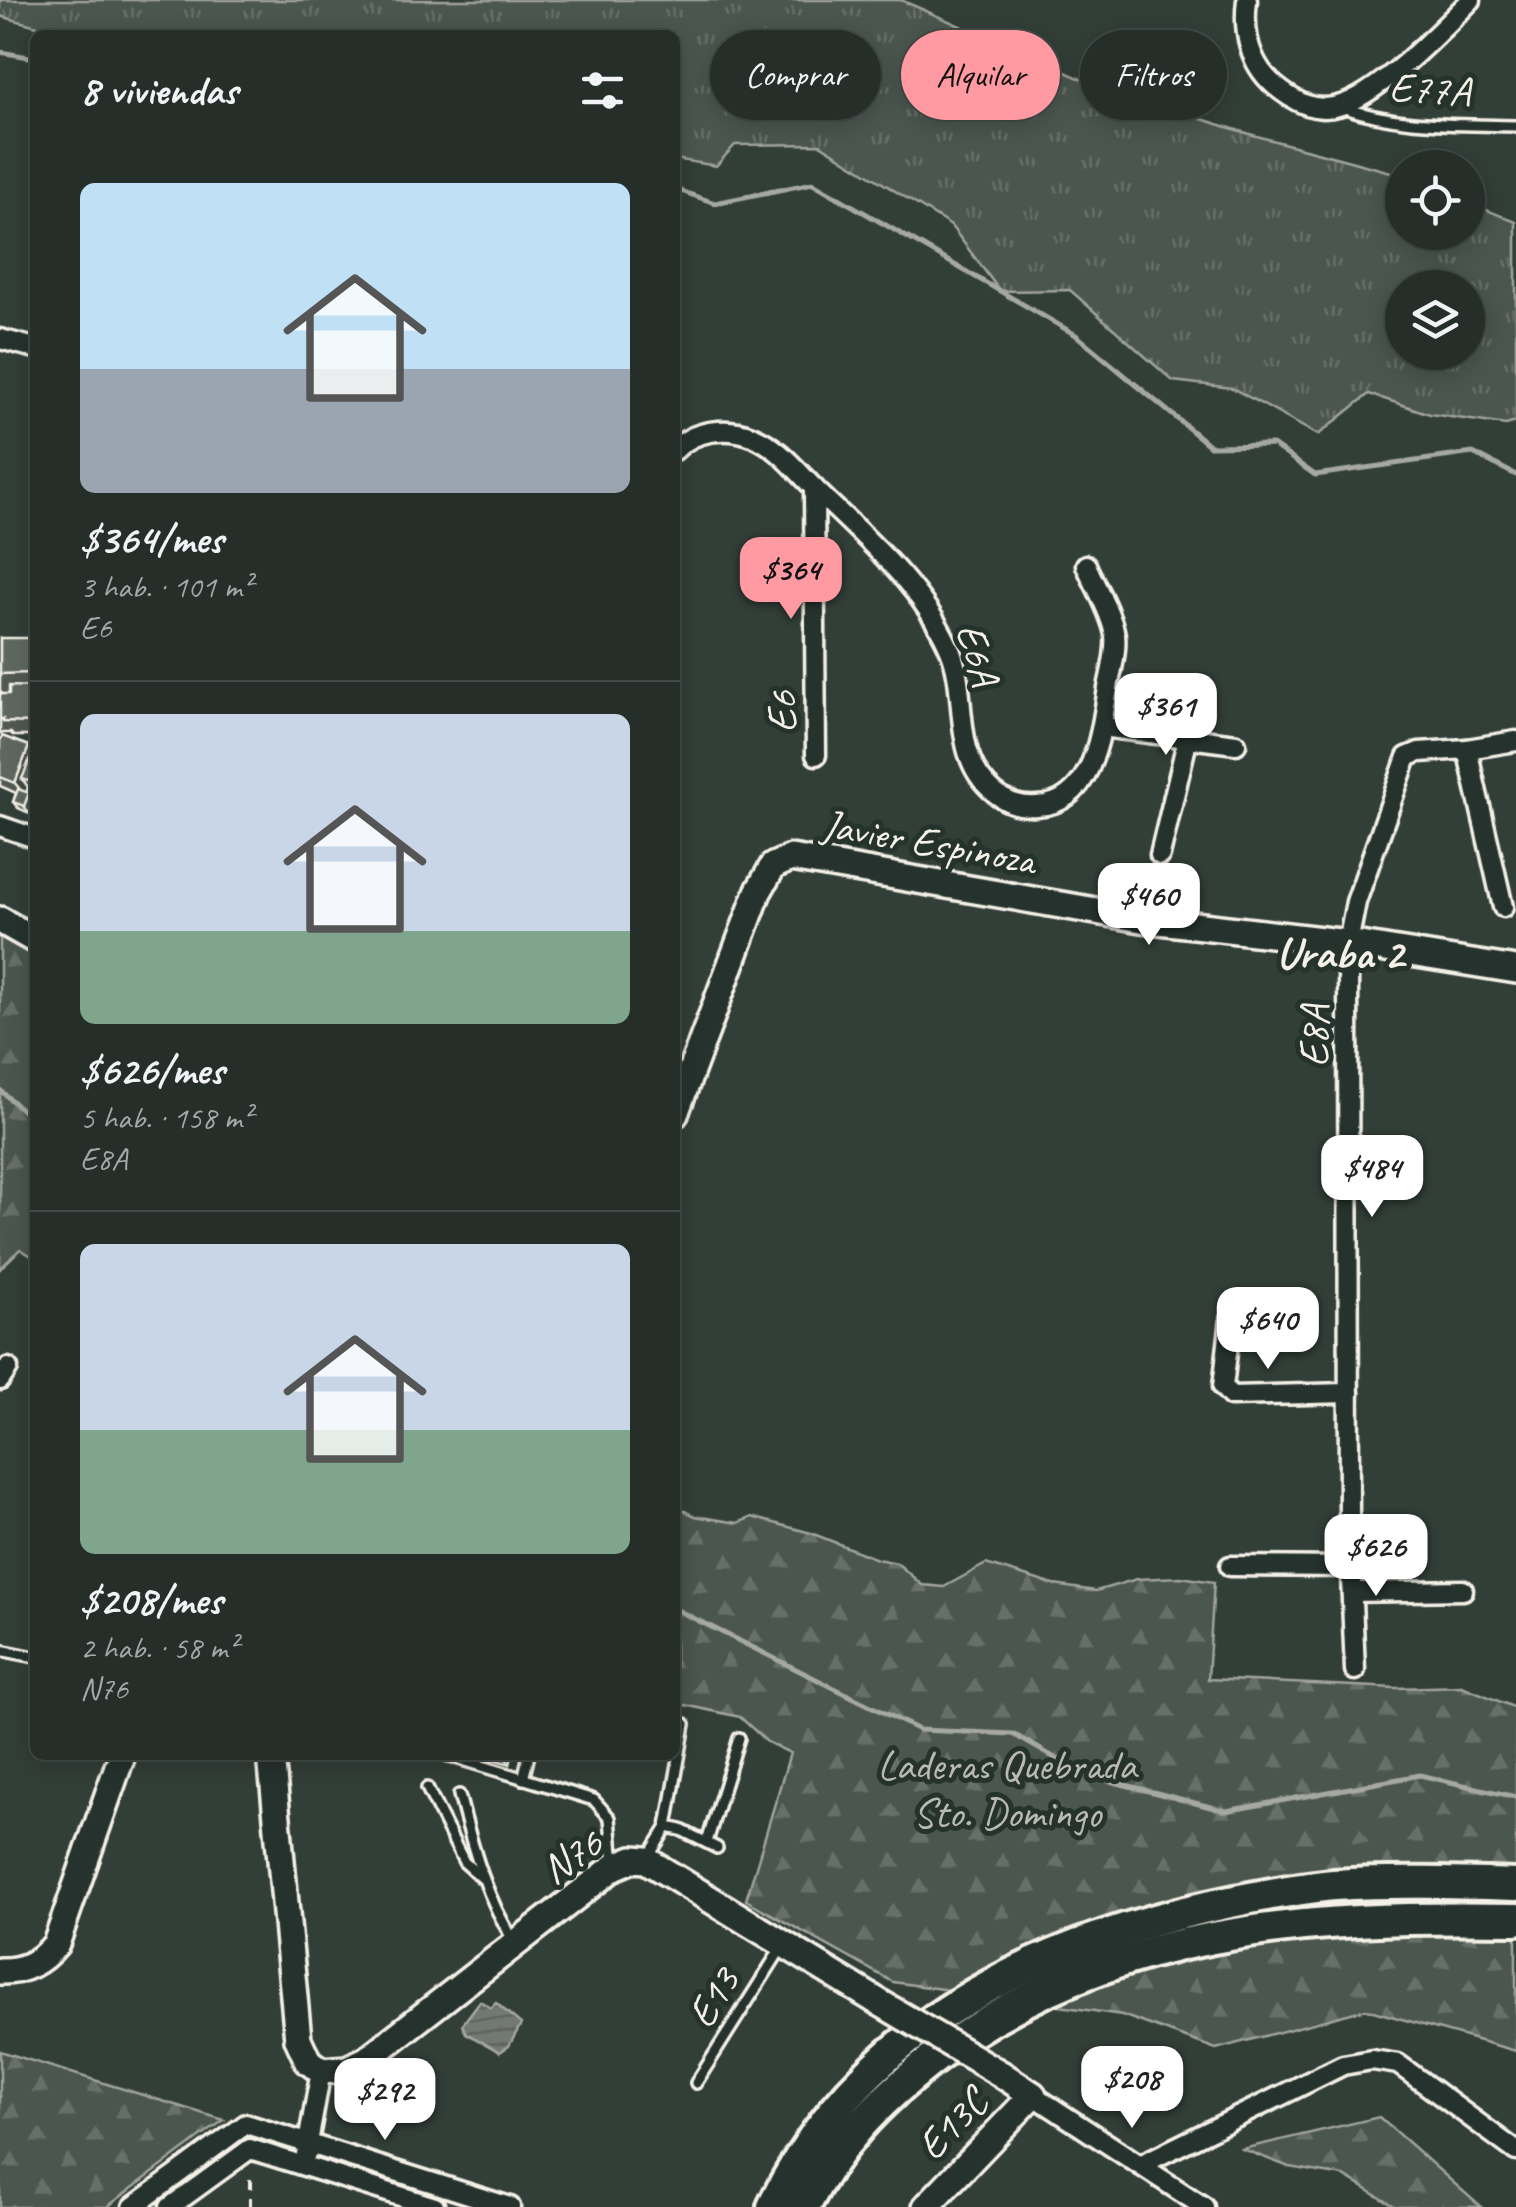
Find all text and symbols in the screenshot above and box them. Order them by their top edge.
chip: Comprar [710,30,881,120]
chip: Alquilar [901,30,1060,120]
chip: Filtros [1080,30,1227,120]
street label: E77A [1388,60,1474,119]
icon: filters [575,63,630,118]
text: 8 viviendas [80,64,237,117]
map controls [1385,150,1485,370]
button: locate [1385,150,1485,250]
icon: home [265,248,445,428]
button: layers [1385,270,1485,370]
text: $364/mes [80,513,223,566]
pin: $364 [732,537,850,622]
text: $364 [762,549,820,590]
text: 3 hab. · 101 m² [80,566,252,607]
text: E6 [80,607,111,648]
street label: E6A [944,617,1012,693]
pin: $361 [1107,673,1225,758]
text: $361 [1137,685,1195,726]
street label: E6 [756,690,809,733]
icon: home [265,779,445,959]
street label: Javier Espinoza [816,797,1043,888]
pin: $460 [1090,863,1208,948]
text: $460 [1120,875,1178,916]
district label: Uraba 2 [1276,925,1408,982]
street label: E8A [1288,1003,1341,1067]
text: $626/mes [80,1044,224,1097]
text: 5 hab. · 158 m² [80,1097,252,1138]
pin: $484 [1313,1135,1431,1220]
text: E8A [80,1138,127,1179]
text: $484 [1343,1147,1401,1188]
pin: $640 [1209,1287,1327,1372]
text: $640 [1239,1299,1297,1340]
icon: home [265,1309,445,1489]
pin: $626 [1317,1514,1435,1599]
text: $626 [1347,1526,1405,1567]
text: $208/mes [80,1574,222,1627]
text: 2 hab. · 58 m² [80,1627,237,1668]
text: N76 [80,1668,128,1709]
park label: Laderas Quebrada Sto. Domingo [878,1739,1139,1840]
street label: N76 [531,1816,614,1896]
street label: E13 [675,1956,753,2037]
pin: $208 [1073,2046,1191,2131]
pin: $292 [326,2058,444,2143]
text: $208 [1103,2058,1161,2099]
text: $292 [356,2070,414,2111]
street label: E13C [905,2074,1002,2171]

